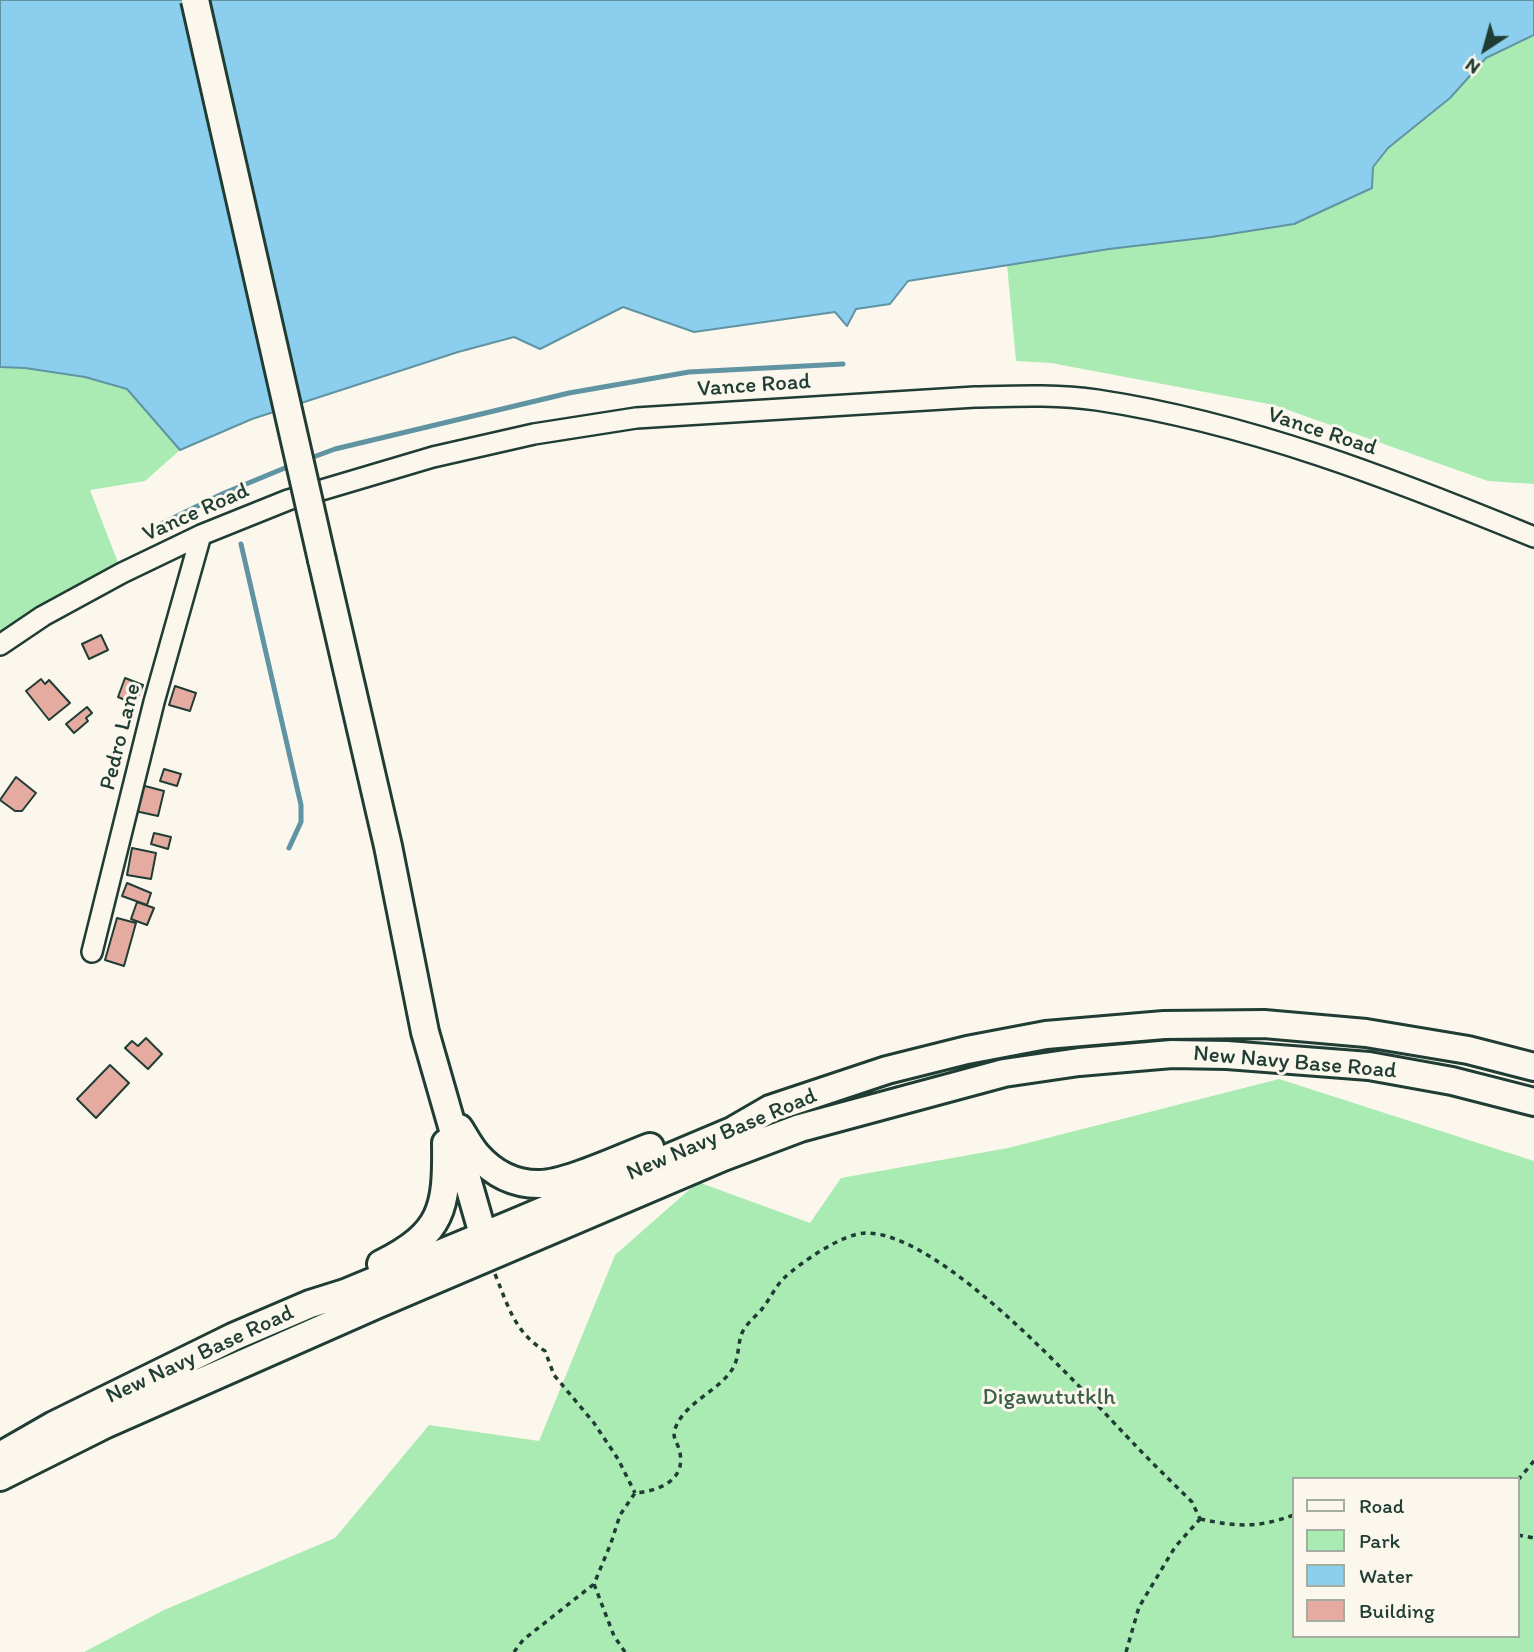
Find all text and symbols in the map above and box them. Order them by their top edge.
north arrow [1450,14,1520,84]
text: N [1460,53,1484,79]
street label: Vance Road [696,368,812,404]
street label: Vance Road [1264,401,1380,463]
street label: Vance Road [138,477,254,549]
street label: Pedro Lane [94,681,148,793]
street label: New Navy Base Road [1192,1040,1398,1086]
street label: New Navy Base Road [623,1082,821,1188]
street label: New Navy Base Road [102,1299,298,1411]
park label: Digawututklh [982,1384,1116,1412]
legend [1292,1477,1520,1638]
text: Road [1359,1493,1404,1518]
text: Park [1359,1528,1400,1553]
text: Water [1359,1563,1413,1588]
text: Building [1359,1598,1435,1623]

